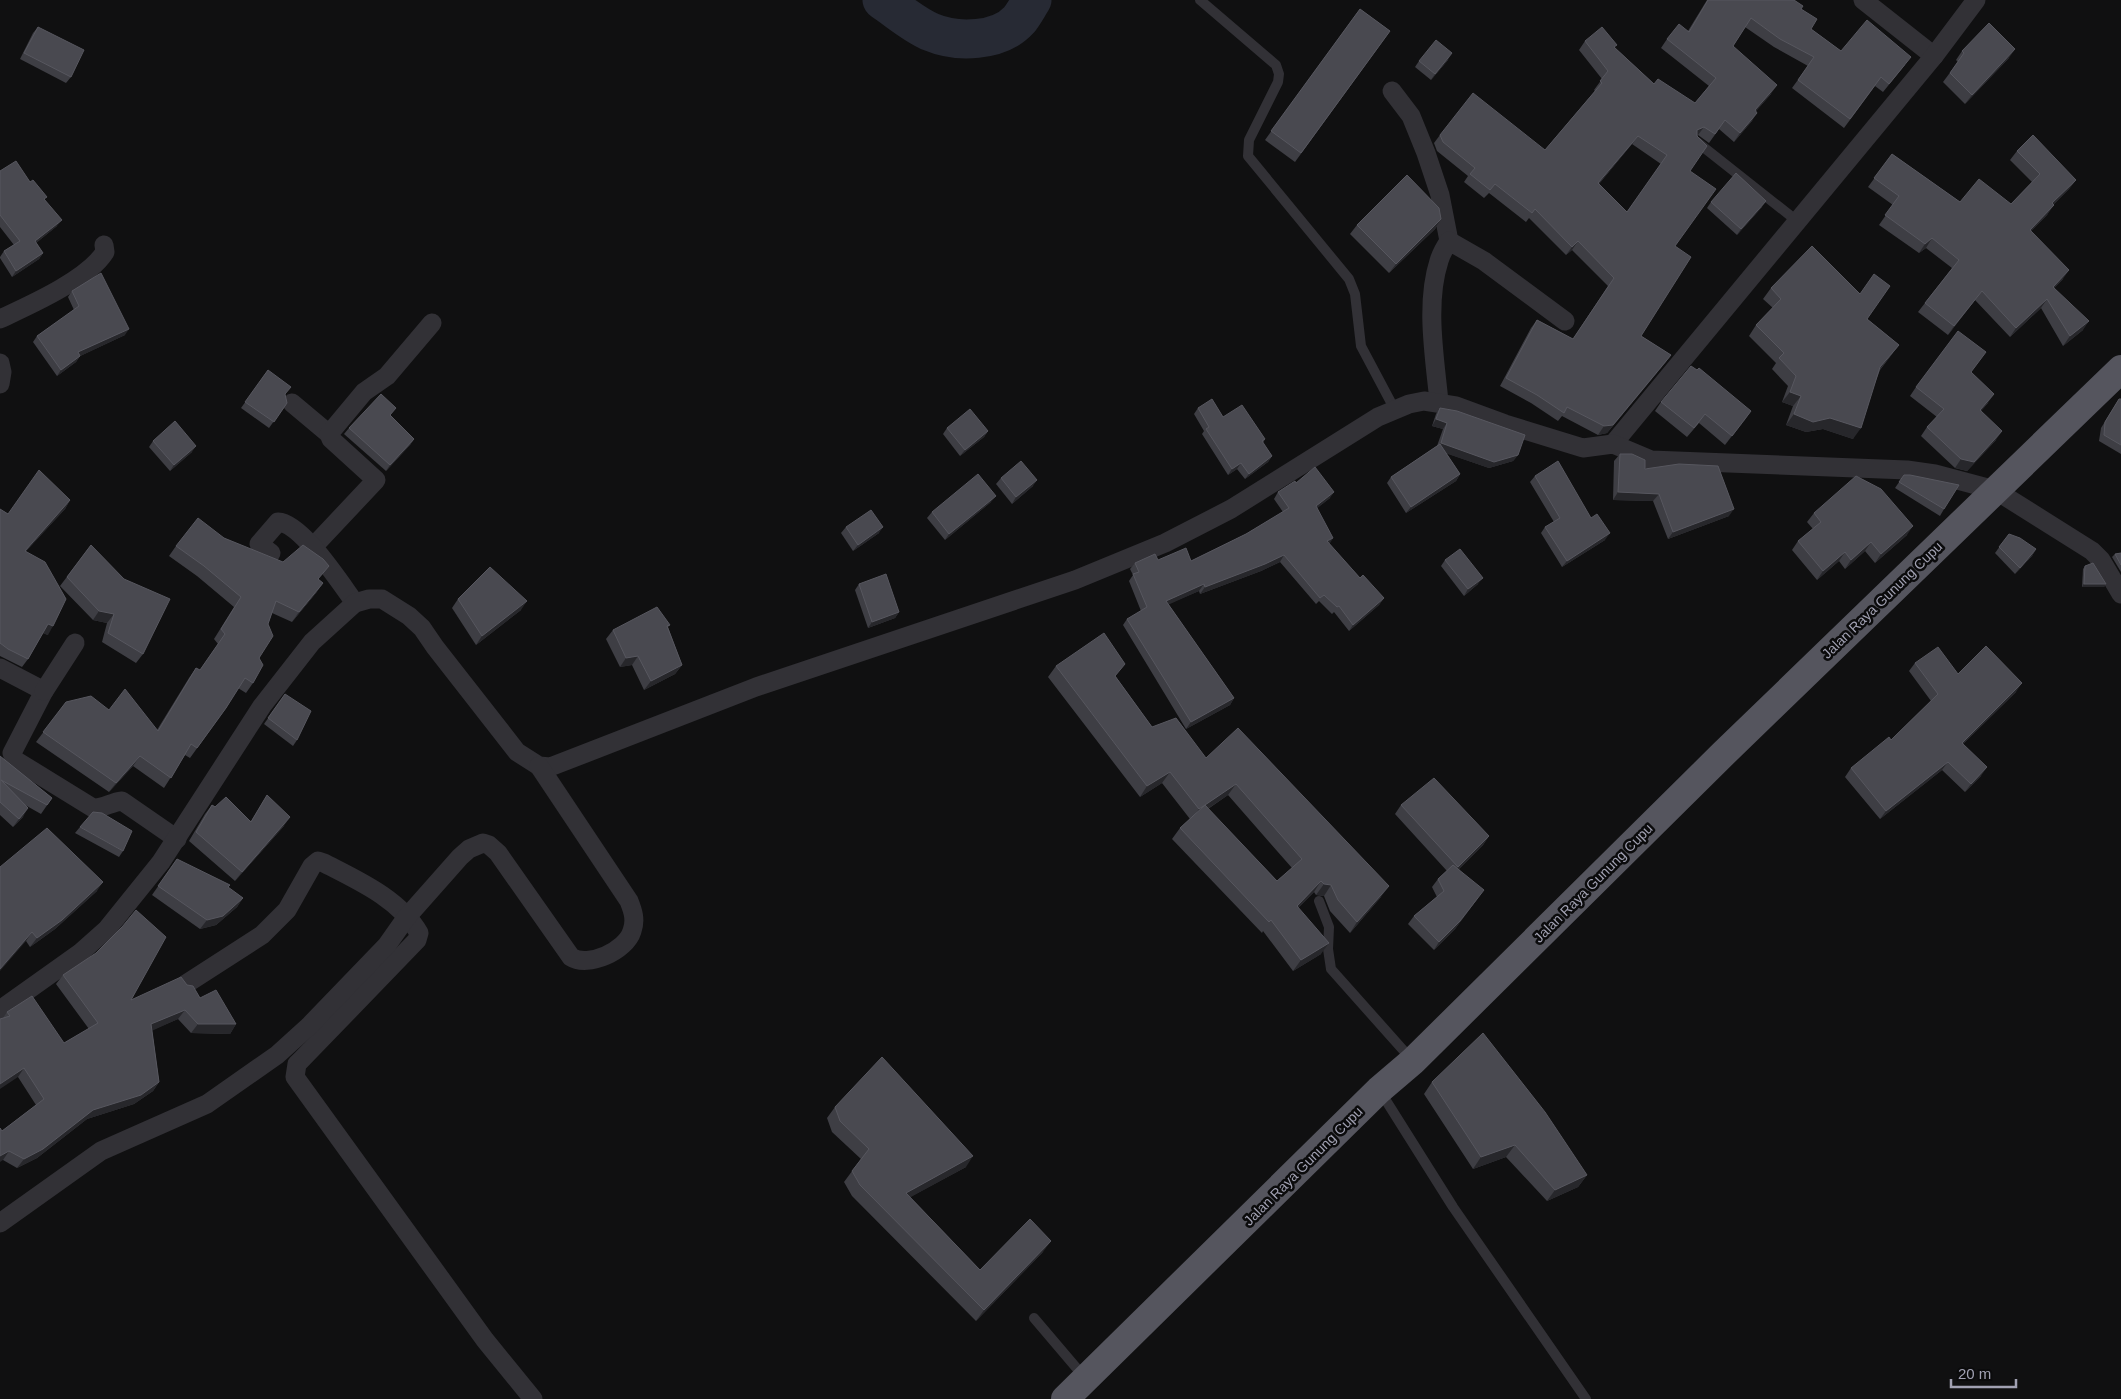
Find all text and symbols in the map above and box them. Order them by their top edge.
street label: Jalan Raya Gunung Cupu [1818,538,1946,662]
street label: Jalan Raya Gunung Cupu [1530,820,1656,946]
street label: Jalan Raya Gunung Cupu [1240,1103,1366,1229]
scale bar [1951,1356,2016,1388]
text: 20 m [1958,1365,1991,1382]

